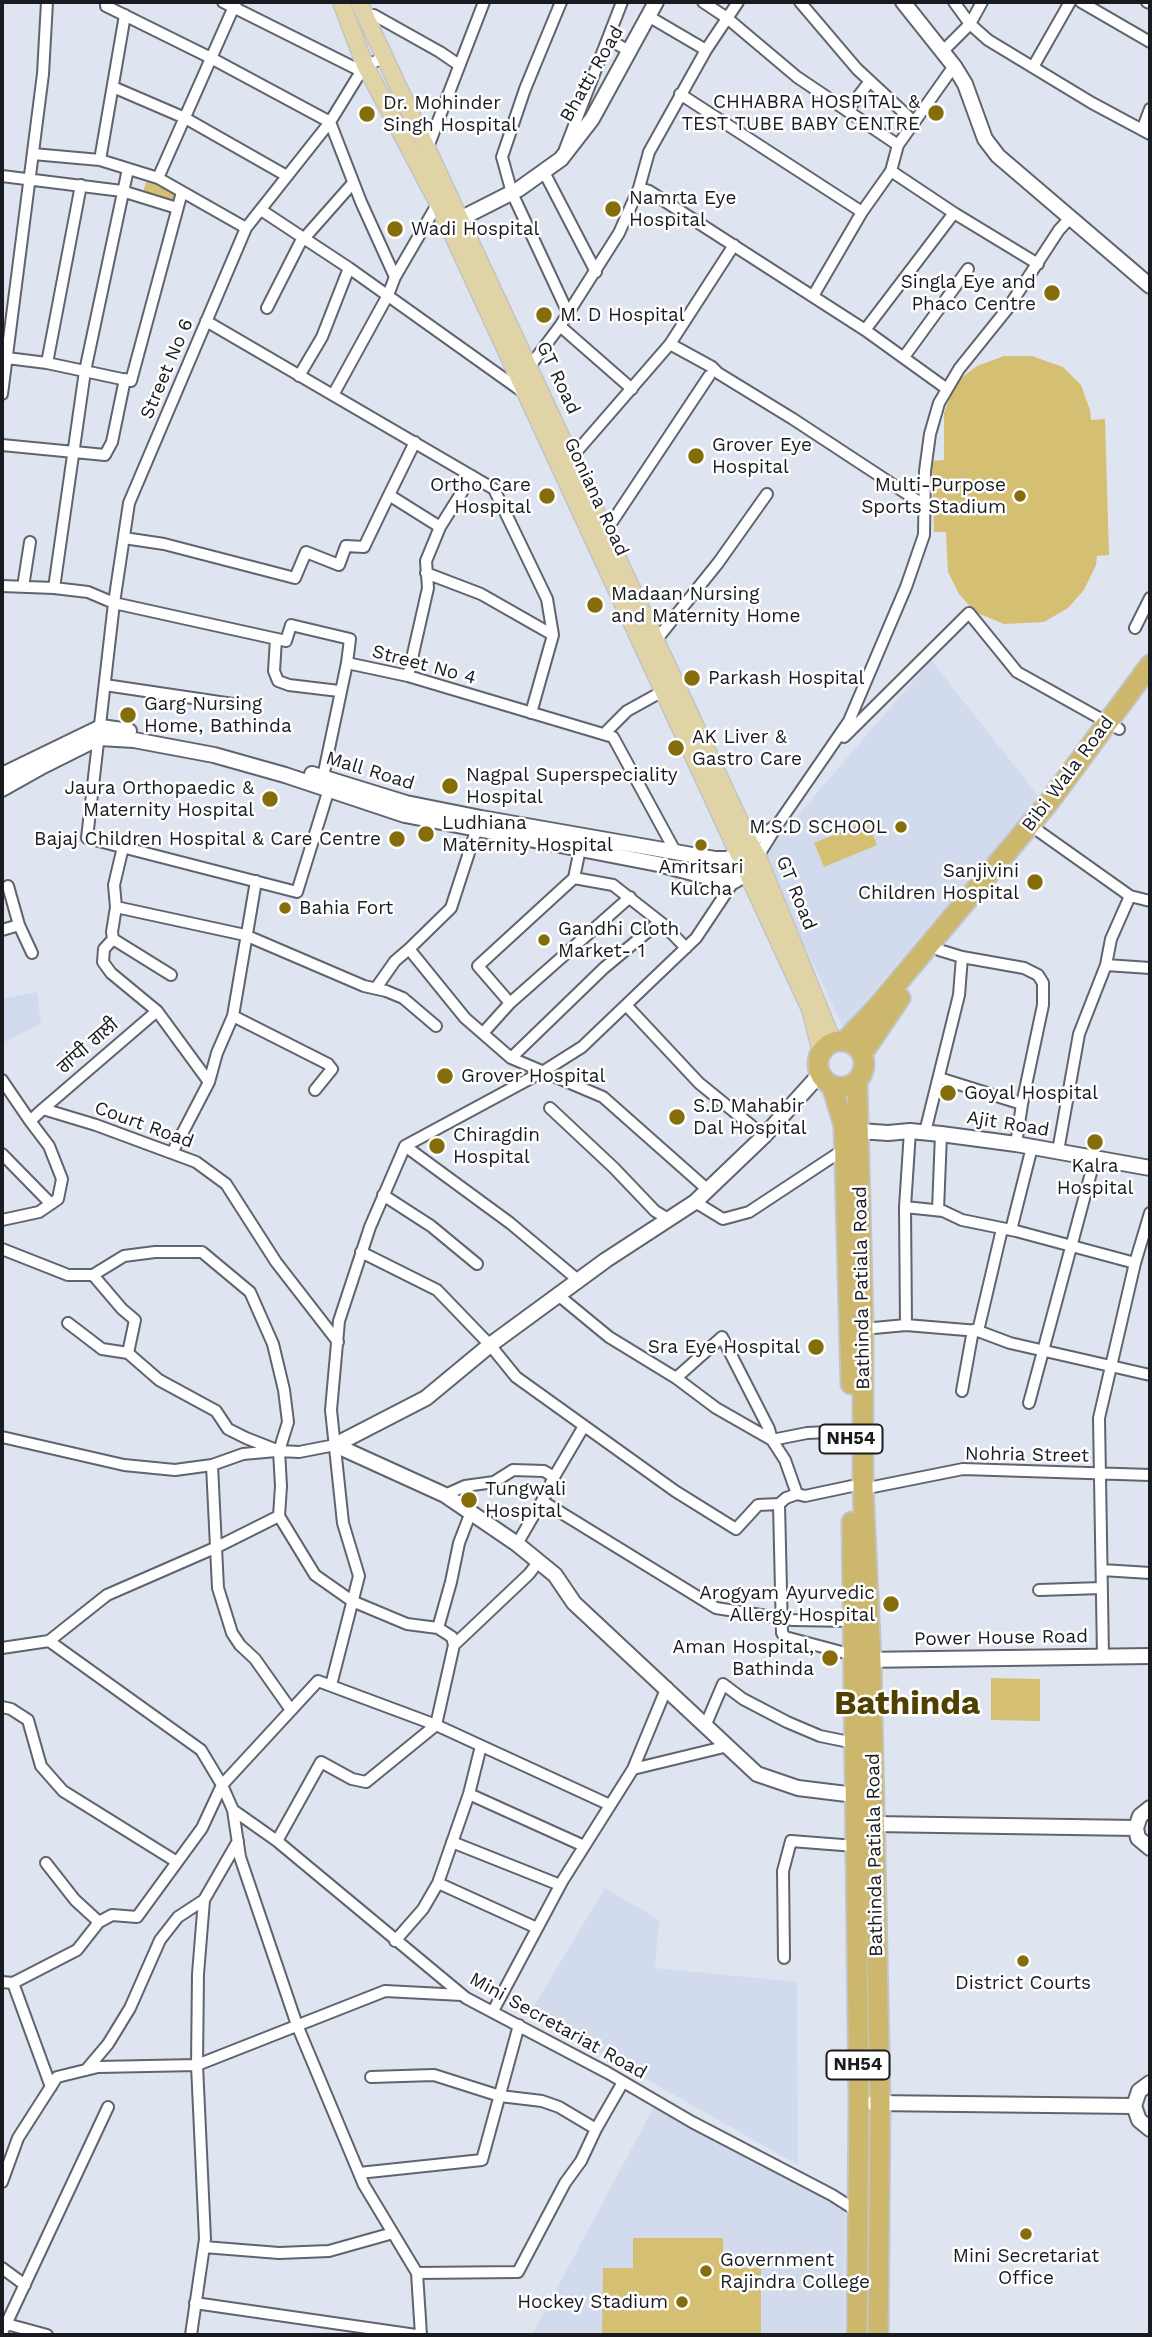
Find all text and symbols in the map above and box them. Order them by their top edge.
street label: Bhatti Road [555,22,629,126]
place label: CHHABRA HOSPITAL & TEST TUBE BABY CENTRE [681,91,920,135]
place label: Dr. Mohinder Singh Hospital [383,92,517,136]
marker: CHHABRA HOSPITAL & TEST TUBE BABY CENTRE [926,103,946,123]
marker: Dr. Mohinder Singh Hospital [357,104,377,124]
place label: Namrta Eye Hospital [629,187,736,231]
marker: Namrta Eye Hospital [603,199,623,219]
place label: Wadi Hospital [411,218,539,240]
marker: Wadi Hospital [385,219,405,239]
place label: Singla Eye and Phaco Centre [901,271,1036,315]
marker: Singla Eye and Phaco Centre [1042,283,1062,303]
place label: M. D Hospital [560,304,685,326]
marker: M. D Hospital [534,305,554,325]
street label: Street No 6 [136,315,198,423]
street label: GT Road [531,338,585,418]
street label: Goniana Road [559,434,633,560]
place label: Grover Eye Hospital [712,434,812,478]
marker: Grover Eye Hospital [686,446,706,466]
place label: Ortho Care Hospital [430,474,531,518]
place label: Multi-Purpose Sports Stadium [861,474,1006,518]
marker: Ortho Care Hospital [537,486,557,506]
marker: Multi-Purpose Sports Stadium [1012,488,1028,504]
place label: Madaan Nursing and Maternity Home [611,583,800,627]
marker: Madaan Nursing and Maternity Home [585,595,605,615]
street label: Street No 4 [369,640,479,690]
place label: Parkash Hospital [708,667,864,689]
marker: Parkash Hospital [682,668,702,688]
place label: Garg Nursing Home, Bathinda [144,693,292,737]
marker: Garg Nursing Home, Bathinda [118,705,138,725]
street label: Bibi Wala Road [1017,712,1119,836]
place label: AK Liver & Gastro Care [692,726,802,770]
marker: AK Liver & Gastro Care [666,738,686,758]
street label: Mall Road [323,747,417,795]
place label: Nagpal Superspeciality Hospital [466,764,678,808]
marker: Nagpal Superspeciality Hospital [440,776,460,796]
place label: Jaura Orthopaedic & Maternity Hospital [64,777,254,821]
marker: Jaura Orthopaedic & Maternity Hospital [260,789,280,809]
place label: Ludhiana Maternity Hospital [442,812,613,856]
place label: M.S.D SCHOOL [749,816,887,838]
marker: M.S.D SCHOOL [893,819,909,835]
marker: Ludhiana Maternity Hospital [416,824,436,844]
place label: Bajaj Children Hospital & Care Centre [34,828,381,850]
marker: Bajaj Children Hospital & Care Centre [387,829,407,849]
marker: Amritsari Kulcha [693,837,709,853]
street label: GT Road [771,853,821,933]
place label: Amritsari Kulcha [659,856,743,900]
place label: Sanjivini Children Hospital [858,860,1019,904]
marker: Sanjivini Children Hospital [1025,872,1045,892]
place label: Bahia Fort [299,897,393,919]
marker: Bahia Fort [277,900,293,916]
place label: Gandhi Cloth Market- 1 [558,918,679,962]
marker: Gandhi Cloth Market- 1 [536,932,552,948]
street label: ਗਾਂਧੀ ਗਲੀ [53,1013,123,1079]
place label: Grover Hospital [461,1065,605,1087]
marker: Grover Hospital [435,1066,455,1086]
place label: Goyal Hospital [964,1082,1098,1104]
marker: Goyal Hospital [938,1083,958,1103]
place label: S.D Mahabir Dal Hospital [693,1095,806,1139]
street label: Court Road [91,1096,197,1154]
street label: Ajit Road [965,1106,1051,1142]
marker: S.D Mahabir Dal Hospital [667,1107,687,1127]
place label: Chiragdin Hospital [453,1124,540,1168]
marker: Kalra Hospital [1085,1132,1105,1152]
marker: Chiragdin Hospital [427,1136,447,1156]
place label: Kalra Hospital [1057,1155,1133,1199]
street label: Bathinda Patiala Road [849,1186,875,1390]
place label: Sra Eye Hospital [648,1336,800,1358]
marker: Sra Eye Hospital [806,1337,826,1357]
road number: NH54 [820,1424,882,1454]
street label: Nohria Street [965,1443,1089,1467]
place label: Tungwali Hospital [485,1478,566,1522]
marker: Tungwali Hospital [459,1490,479,1510]
place label: Arogyam Ayurvedic Allergy Hospital [699,1582,875,1626]
marker: Arogyam Ayurvedic Allergy Hospital [881,1594,901,1614]
street label: Power House Road [914,1625,1088,1651]
place label: Aman Hospital, Bathinda [673,1636,814,1680]
marker: Aman Hospital, Bathinda [820,1648,840,1668]
district label: Bathinda [834,1684,980,1724]
street label: Bathinda Patiala Road [862,1753,888,1957]
marker: District Courts [1015,1953,1031,1969]
street label: Mini Secretariat Road [465,1968,651,2084]
place label: District Courts [955,1972,1091,1994]
road number: NH54 [826,2050,890,2080]
marker: Mini Secretariat Office [1018,2226,1034,2242]
place label: Mini Secretariat Office [953,2245,1099,2289]
place label: Government Rajindra College [720,2249,870,2293]
marker: Government Rajindra College [698,2263,714,2279]
place label: Hockey Stadium [517,2291,668,2313]
marker: Hockey Stadium [674,2294,690,2310]

